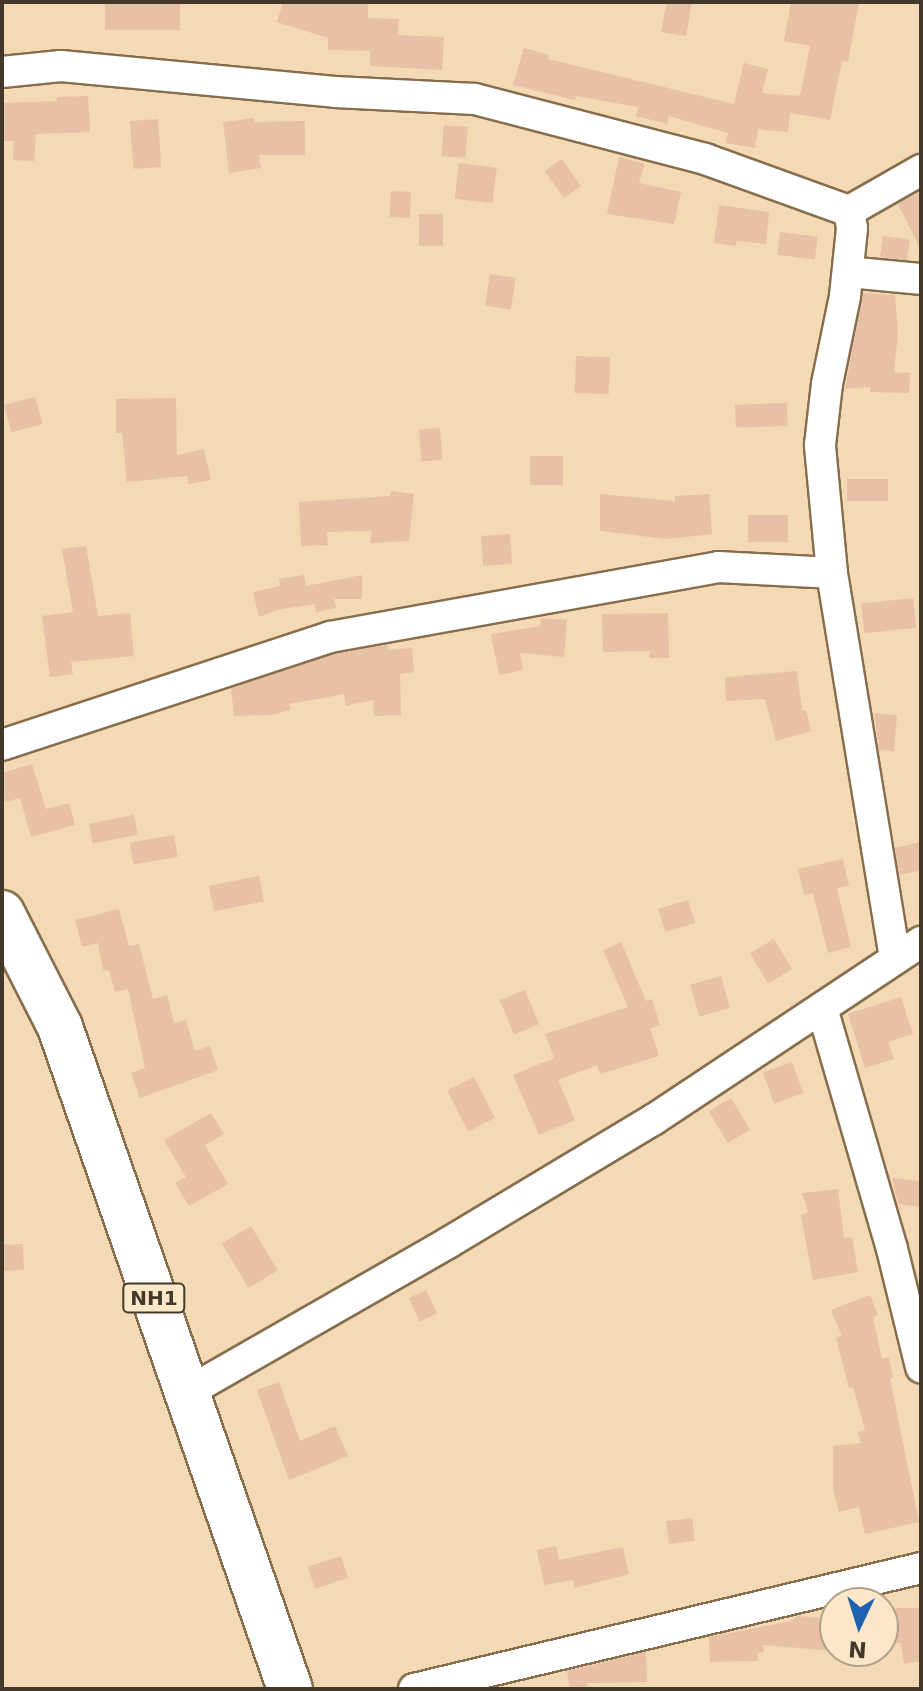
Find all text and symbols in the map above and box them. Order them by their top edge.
road number: NH1 [122,1282,186,1314]
north arrow [819,1587,899,1667]
text: N [847,1636,867,1663]

